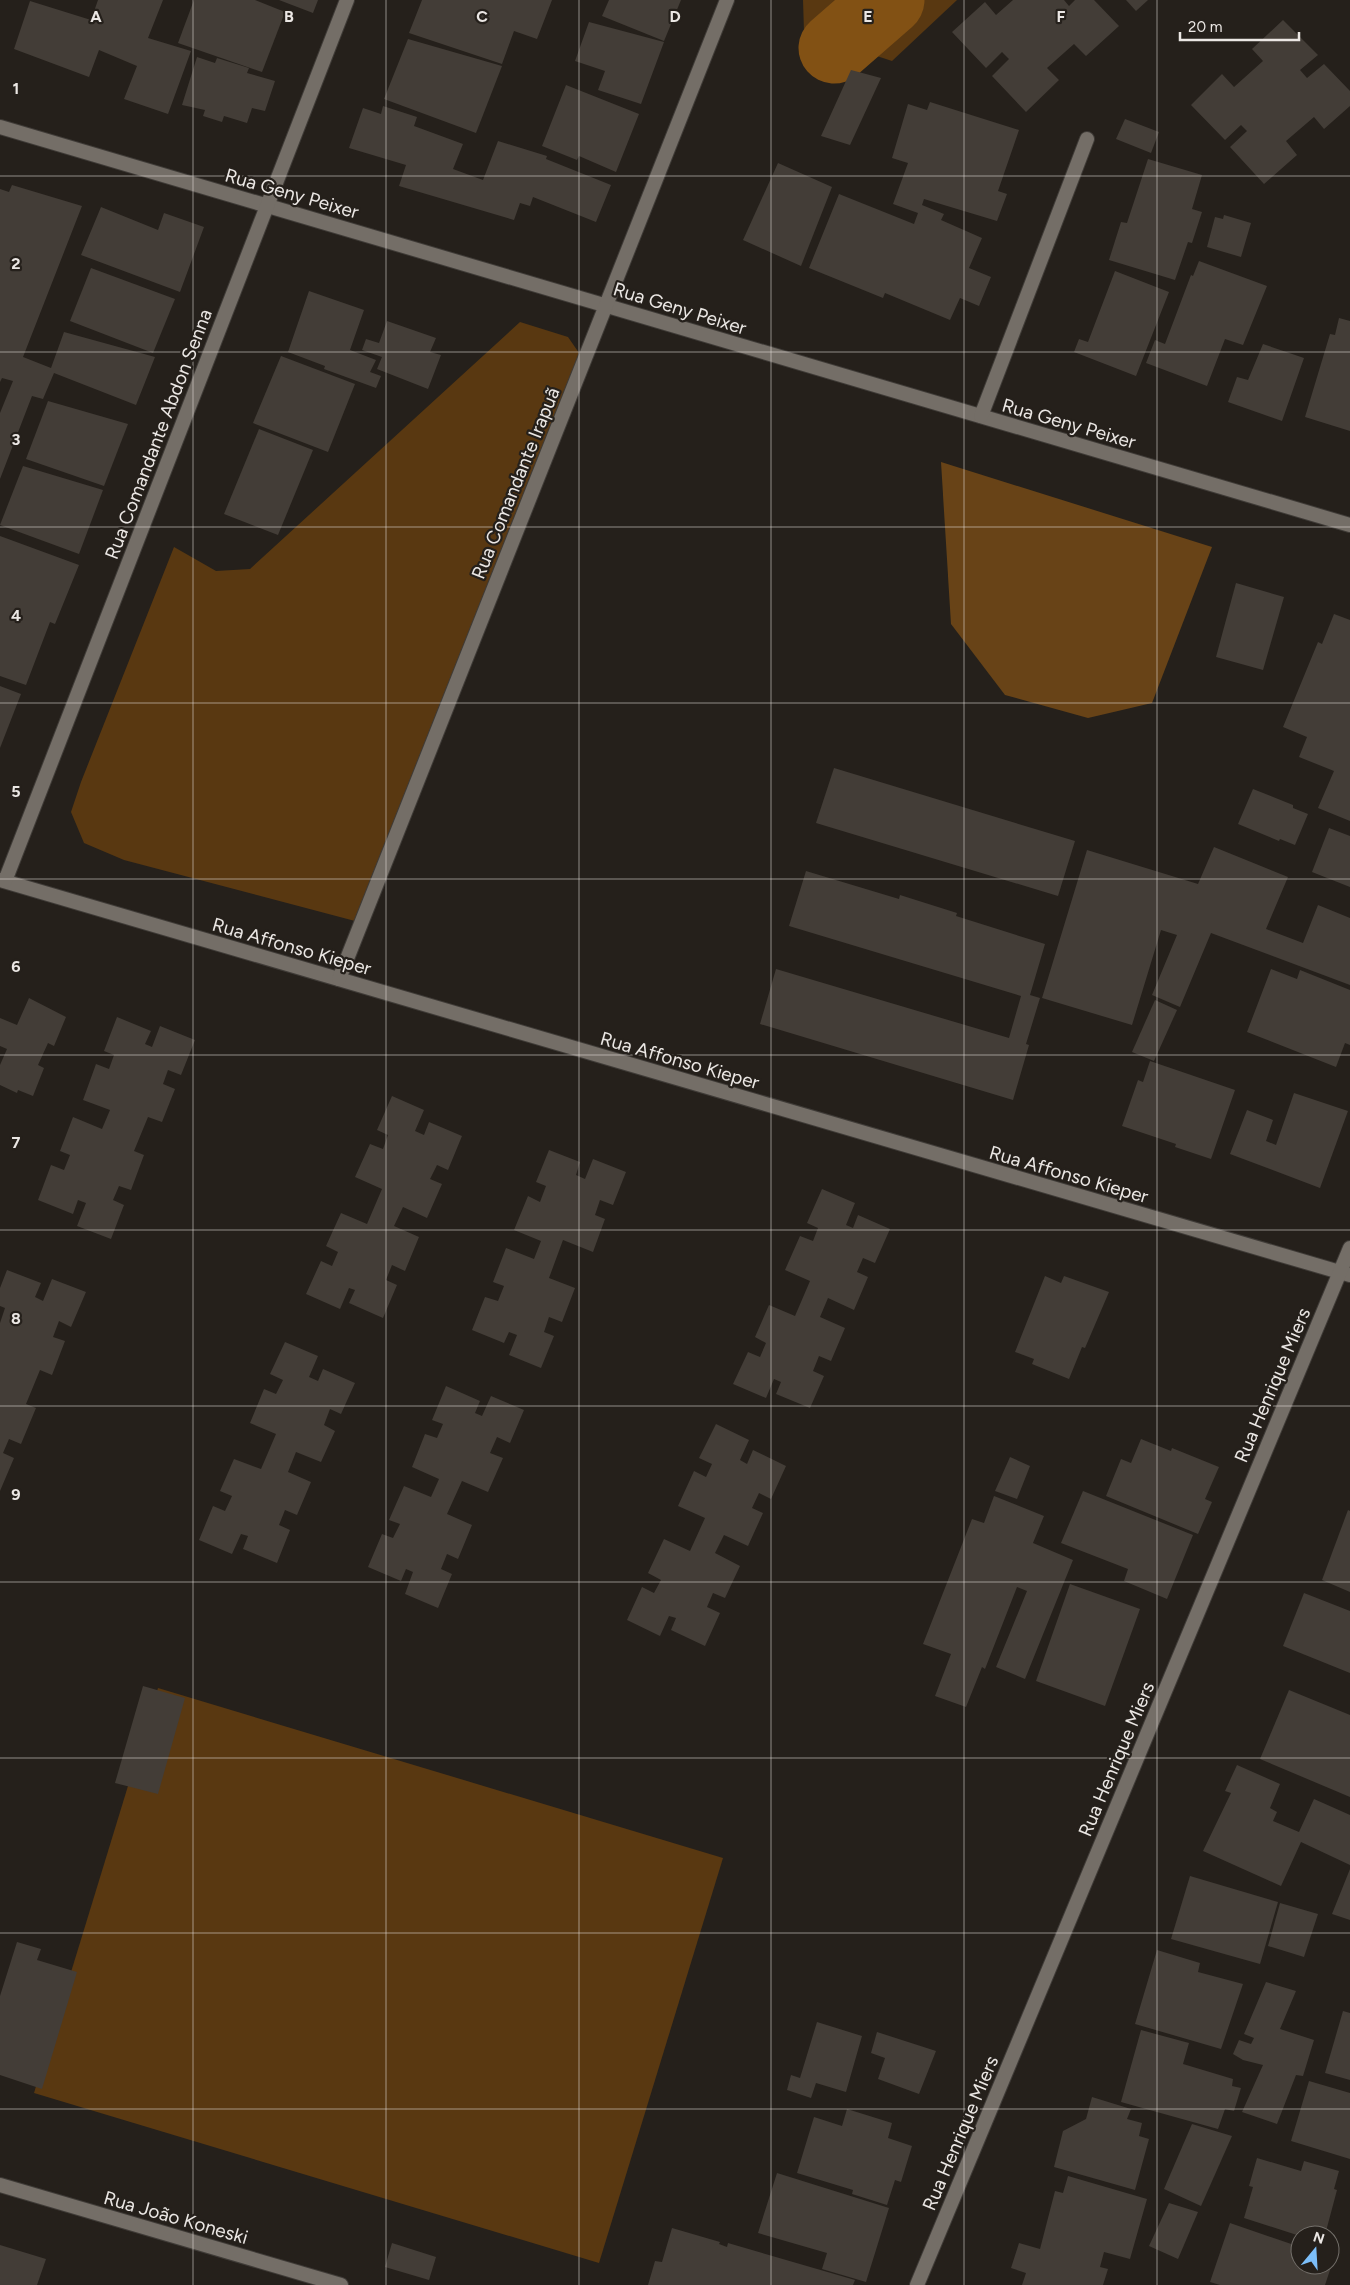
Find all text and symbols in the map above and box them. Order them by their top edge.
text: A [90,7,102,26]
text: B [284,7,294,26]
text: C [476,7,488,26]
text: D [669,7,681,26]
text: E [863,7,873,26]
text: F [1057,7,1066,26]
scale bar [1180,10,1299,42]
text: 20 m [1188,18,1222,36]
text: 1 [13,79,19,98]
street label: Rua Geny Peixer [222,163,362,224]
text: 2 [11,254,21,273]
street label: Rua Geny Peixer [610,277,750,340]
street label: Rua Comandante Abdon Senna [100,306,217,563]
street label: Rua Comandante Irapuã [467,384,564,582]
street label: Rua Geny Peixer [999,393,1139,454]
text: 3 [12,430,21,449]
text: 4 [11,606,21,625]
text: 5 [11,782,21,801]
street label: Rua Affonso Kieper [210,913,375,980]
text: 6 [11,957,21,976]
street label: Rua Affonso Kieper [598,1027,763,1094]
text: 7 [12,1133,21,1152]
street label: Rua Affonso Kieper [987,1141,1152,1208]
street label: Rua Henrique Miers [1229,1304,1315,1466]
text: 8 [11,1309,21,1328]
text: 9 [11,1485,21,1504]
street label: Rua Henrique Miers [1073,1678,1159,1840]
street label: Rua Henrique Miers [917,2052,1003,2214]
street label: Rua João Koneski [101,2186,251,2249]
north arrow [1290,2225,1340,2275]
text: N [1311,2228,1327,2248]

